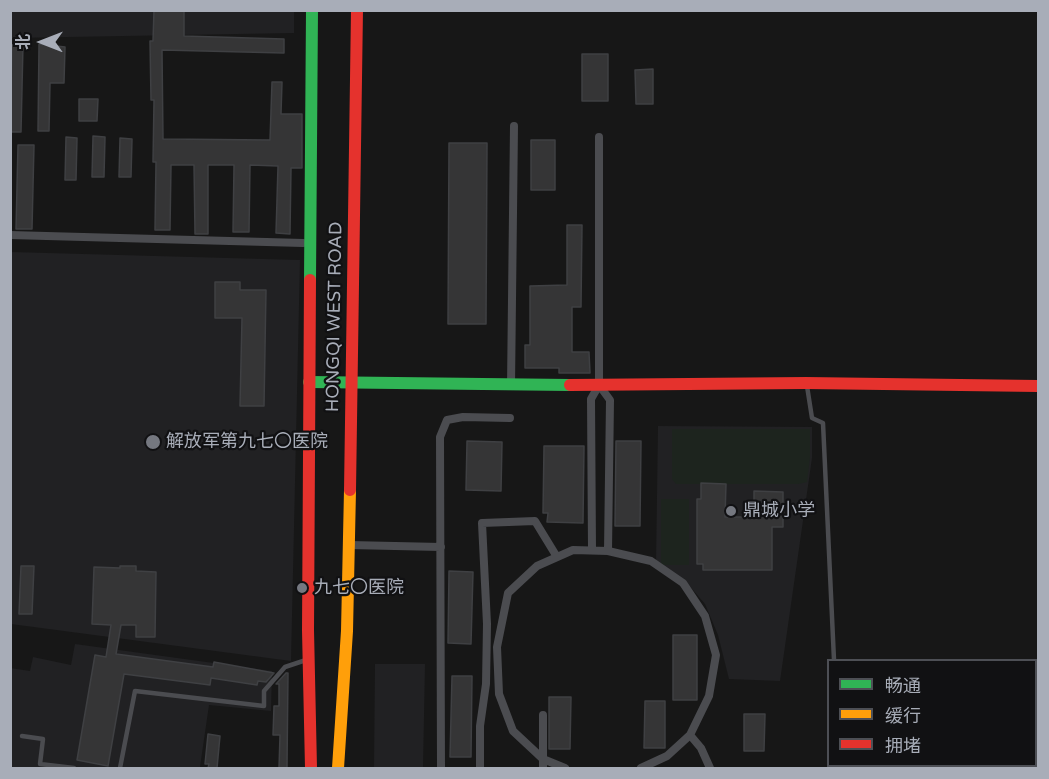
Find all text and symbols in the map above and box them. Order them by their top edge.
north arrow [12,12,72,72]
text: 北 [14,34,34,50]
street label: HONGQI WEST ROAD [323,222,347,412]
place label: 解放军第九七〇医院 [166,431,328,453]
marker: 解放军第九七〇医院 [144,433,162,451]
place label: 鼎城小学 [743,500,815,522]
marker: 鼎城小学 [724,504,738,518]
place label: 九七〇医院 [314,577,404,599]
marker: 九七〇医院 [295,581,309,595]
legend [827,659,1037,767]
text: 畅通 [885,675,921,697]
text: 缓行 [885,705,921,727]
text: 拥堵 [885,735,921,757]

